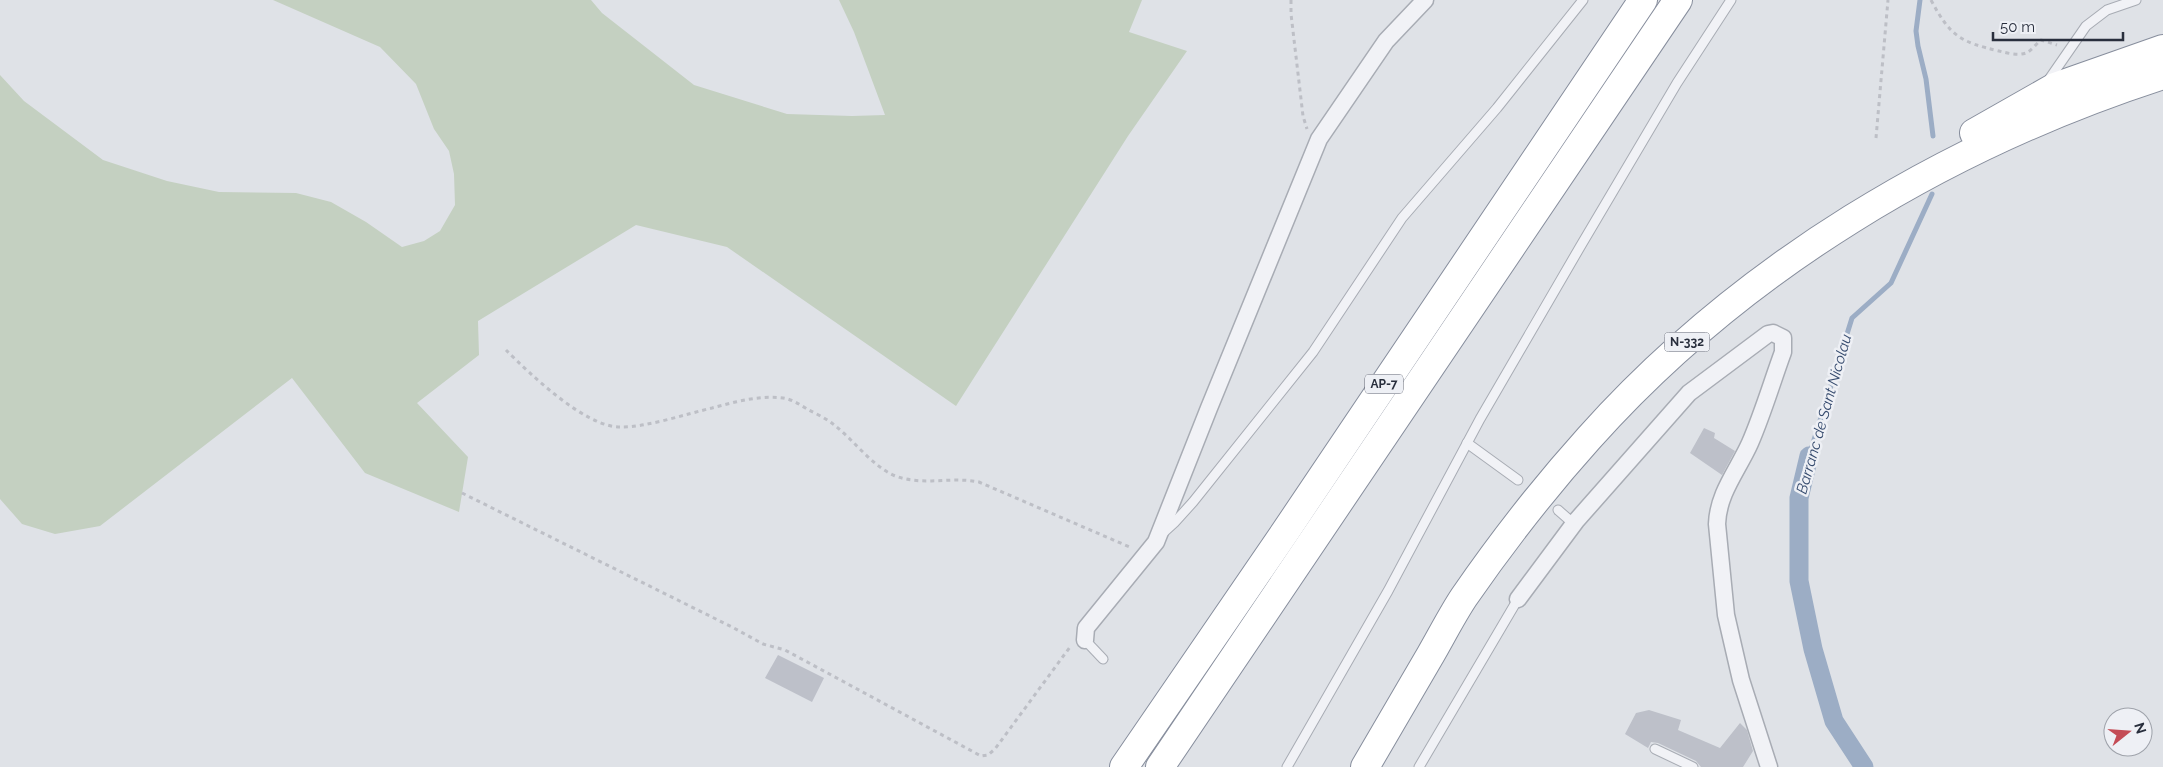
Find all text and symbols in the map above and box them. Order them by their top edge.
scale bar [1993,10,2123,42]
text: 50 m [2000,18,2035,36]
road number: N-332 [1664,332,1710,352]
water label: Barranc de Sant Nicolau [1793,332,1856,496]
road number: AP-7 [1365,374,1403,394]
north arrow [2103,707,2153,757]
text: N [2131,721,2150,736]

